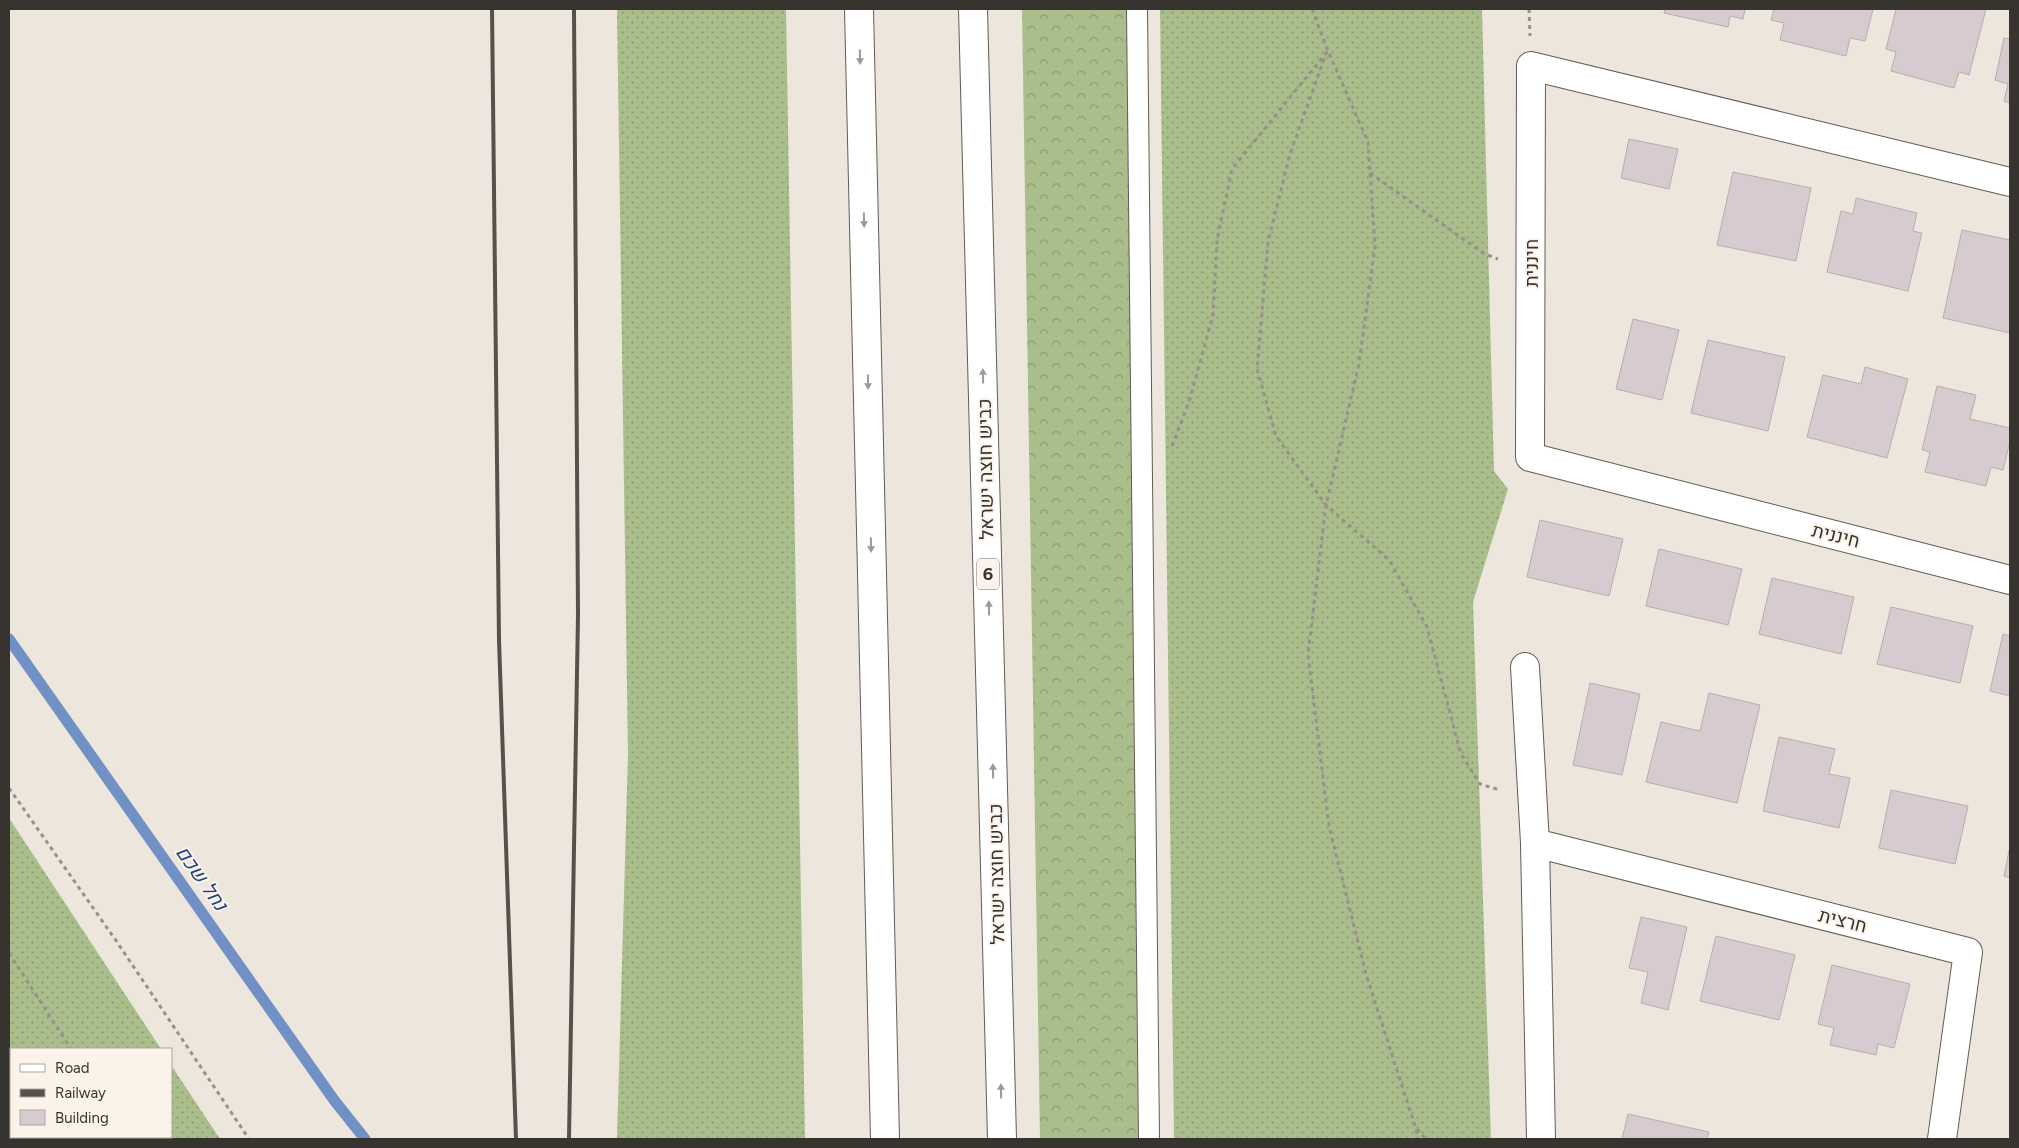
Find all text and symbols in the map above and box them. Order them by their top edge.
one-way arrow [856,50,864,66]
one-way arrow [860,212,868,228]
street label: חיננית [1520,239,1543,287]
one-way arrow [978,368,986,384]
one-way arrow [864,375,872,391]
street label: כביש חוצה ישראל [973,398,998,540]
street label: חיננית [1809,518,1862,553]
one-way arrow [868,537,876,553]
road number: 6 [977,558,999,590]
one-way arrow [984,600,992,616]
one-way arrow [989,762,997,778]
street label: כביש חוצה ישראל [984,803,1009,945]
water label: נחל שכם [171,841,234,917]
street label: חרצית [1816,903,1869,938]
legend [10,1048,172,1138]
text: Road [55,1059,90,1077]
one-way arrow [997,1082,1005,1098]
text: Railway [55,1084,106,1102]
text: Building [55,1109,109,1127]

